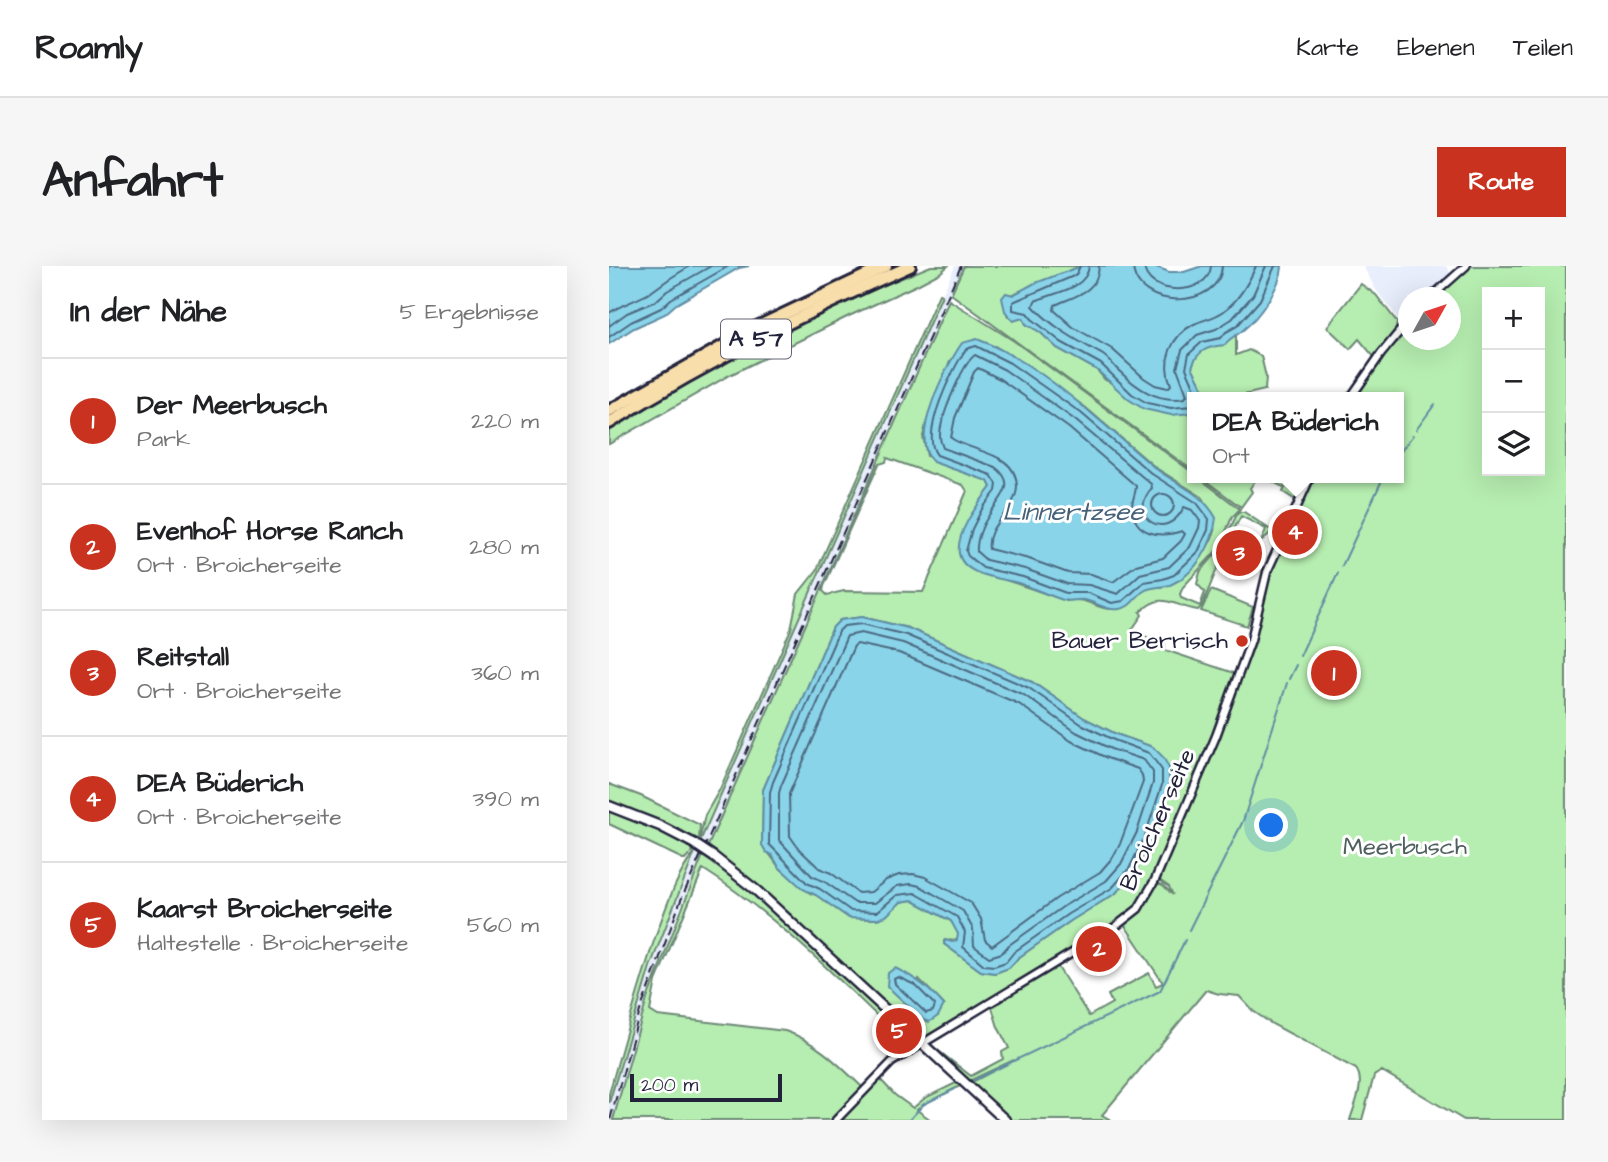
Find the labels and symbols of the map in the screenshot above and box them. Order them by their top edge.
north arrow [1398,287,1461,350]
road number: A 57 [721,320,791,358]
water label: Linnertzsee [1003,494,1145,530]
pin: 4 [1272,506,1318,558]
pin: 3 [1216,527,1262,579]
place label: Bauer Berrisch [1051,624,1228,658]
marker: Bauer Berrisch [1234,633,1250,649]
pin: 1 [1311,647,1357,699]
street label: Broicherseite [1112,744,1204,896]
your location [1254,808,1288,842]
park label: Meerbusch [1343,830,1467,864]
pin: 2 [1076,923,1122,975]
pin: 5 [876,1005,922,1057]
scale bar [630,1071,782,1103]

